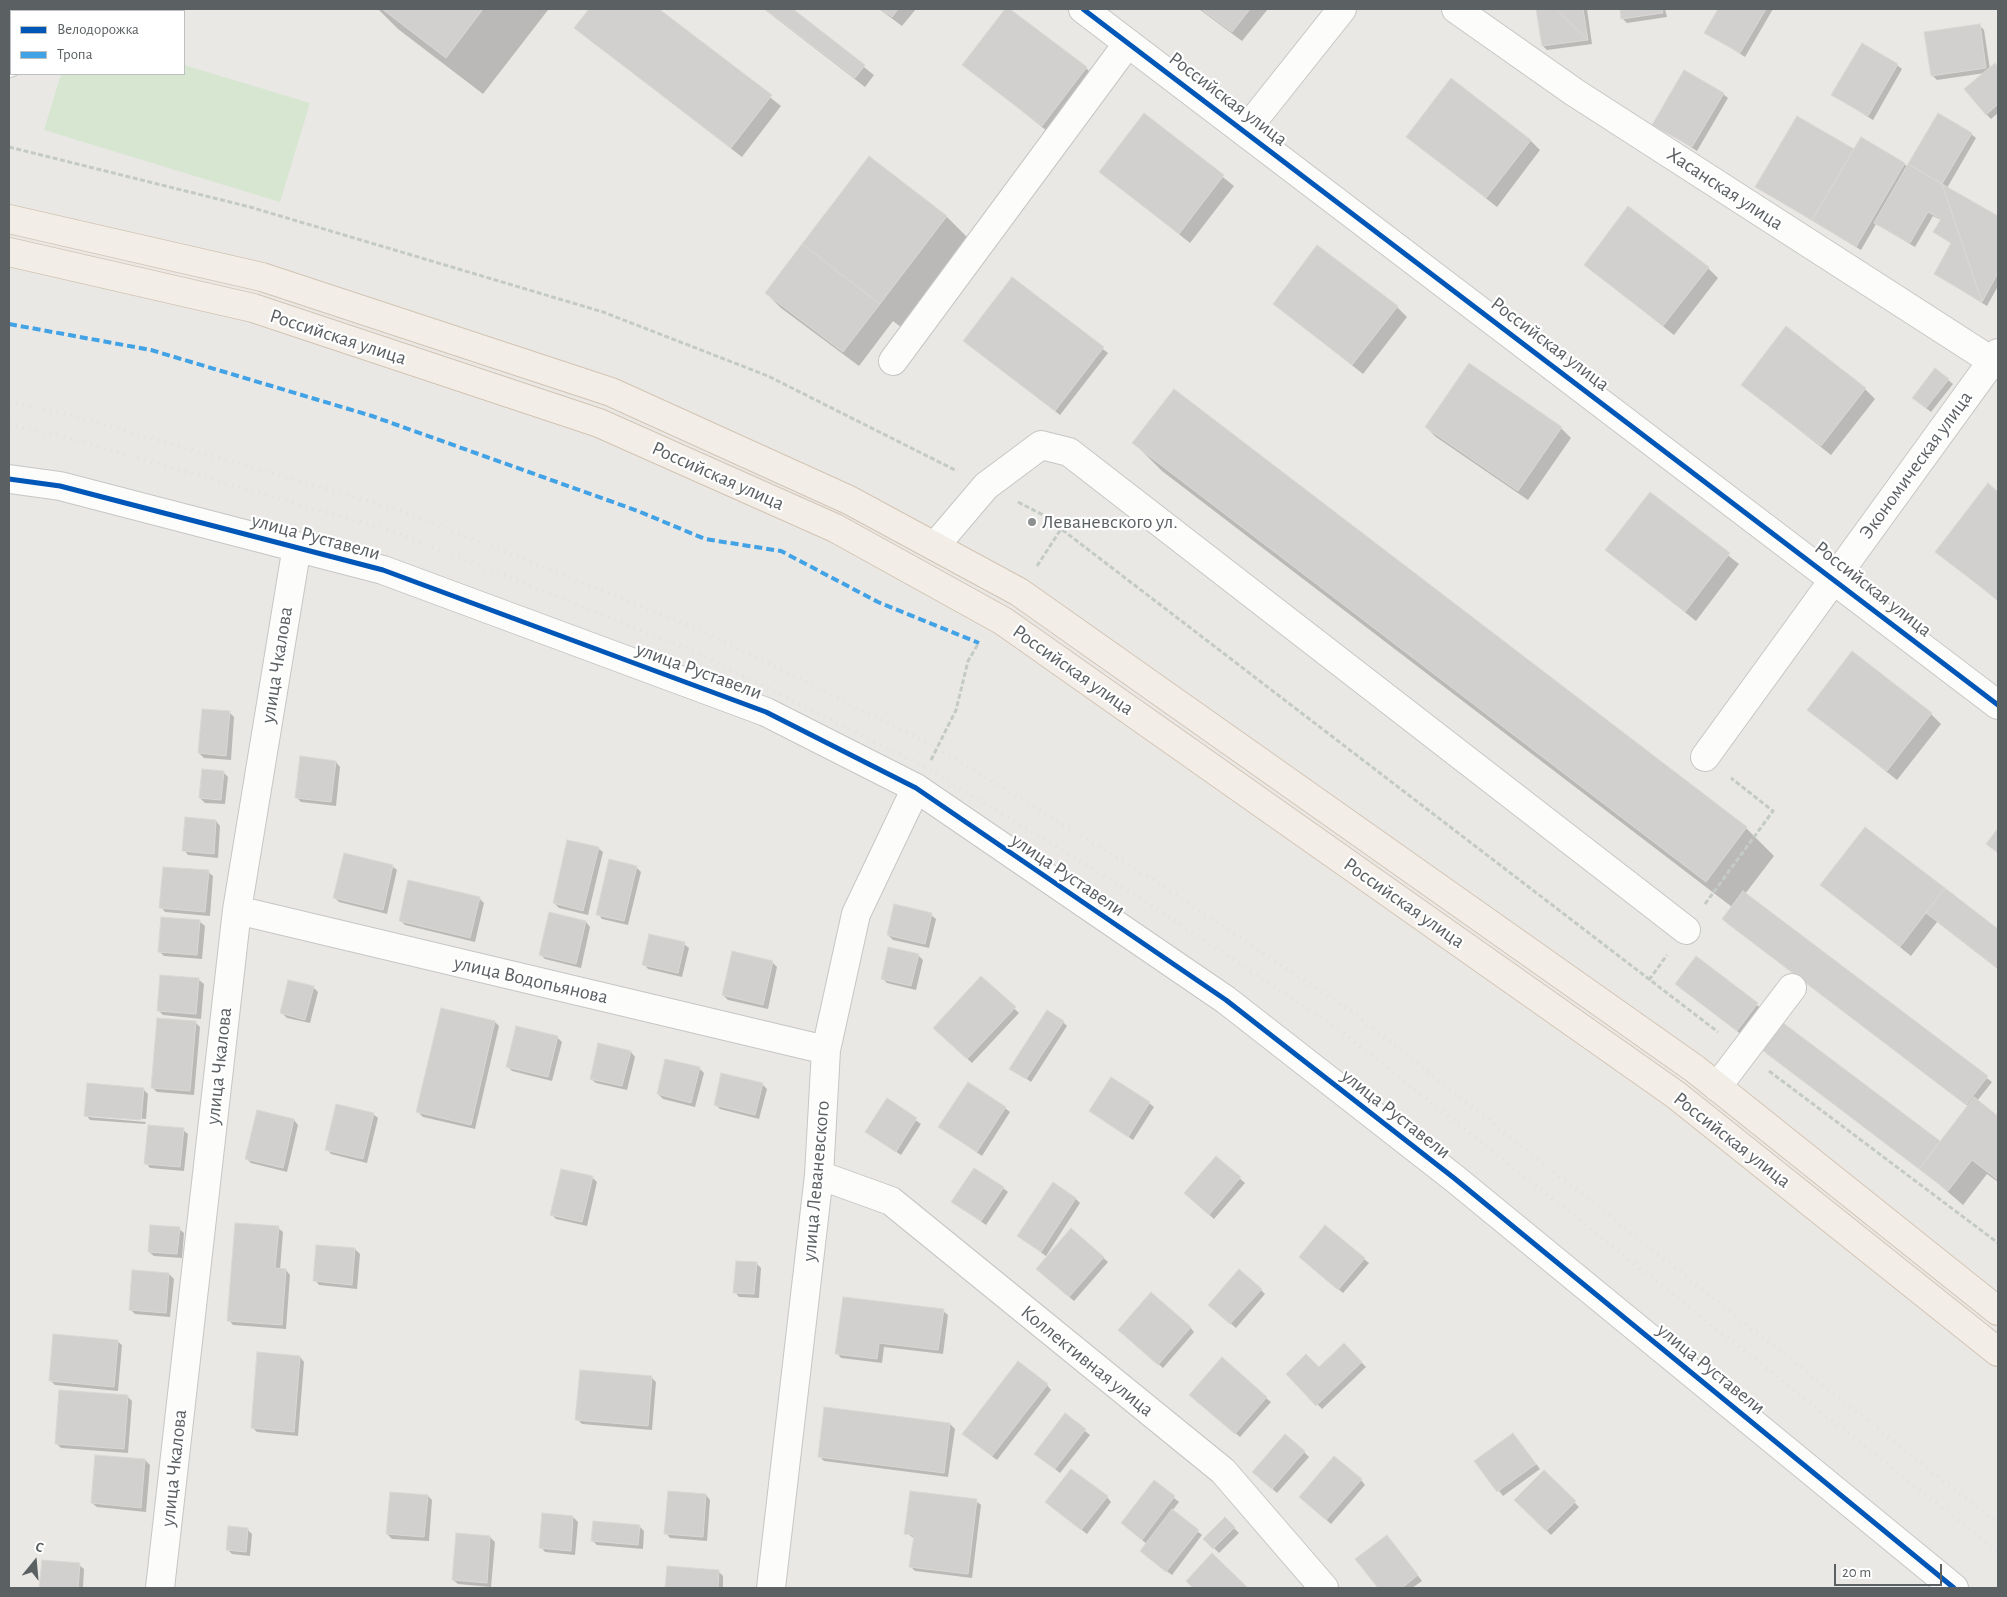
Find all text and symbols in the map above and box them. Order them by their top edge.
legend [10,10,185,75]
text: Велодорожка [57,22,139,37]
text: Тропа [57,47,93,62]
street label: Российская улица [1164,47,1292,151]
street label: Хасанская улица [1662,142,1788,236]
street label: Российская улица [1486,292,1614,396]
street label: Российская улица [267,304,409,370]
street label: Экономическая улица [1854,386,1978,544]
street label: Российская улица [648,436,788,516]
street label: улица Руставели [249,508,383,566]
place label: Леваневского ул. [1042,510,1178,534]
marker: Леваневского ул. [1026,516,1038,528]
street label: Российская улица [1810,536,1936,642]
street label: улица Чкалова [256,605,298,725]
street label: Российская улица [1008,619,1138,721]
street label: улица Руставели [633,637,765,705]
street label: улица Руставели [1006,828,1130,922]
street label: Российская улица [1339,852,1469,954]
street label: улица Водопьянова [452,951,610,1009]
street label: улица Чкалова [201,1006,237,1126]
street label: улица Руставели [1336,1064,1456,1164]
street label: Российская улица [1669,1087,1795,1193]
street label: улица Леваневского [797,1100,835,1262]
street label: Коллективная улица [1016,1300,1158,1422]
street label: улица Руставели [1652,1318,1770,1420]
street label: улица Чкалова [156,1408,192,1528]
north arrow [10,1537,60,1587]
text: С [34,1540,45,1555]
scale bar [1837,1554,1944,1586]
text: 20 m [1842,1565,1871,1580]

